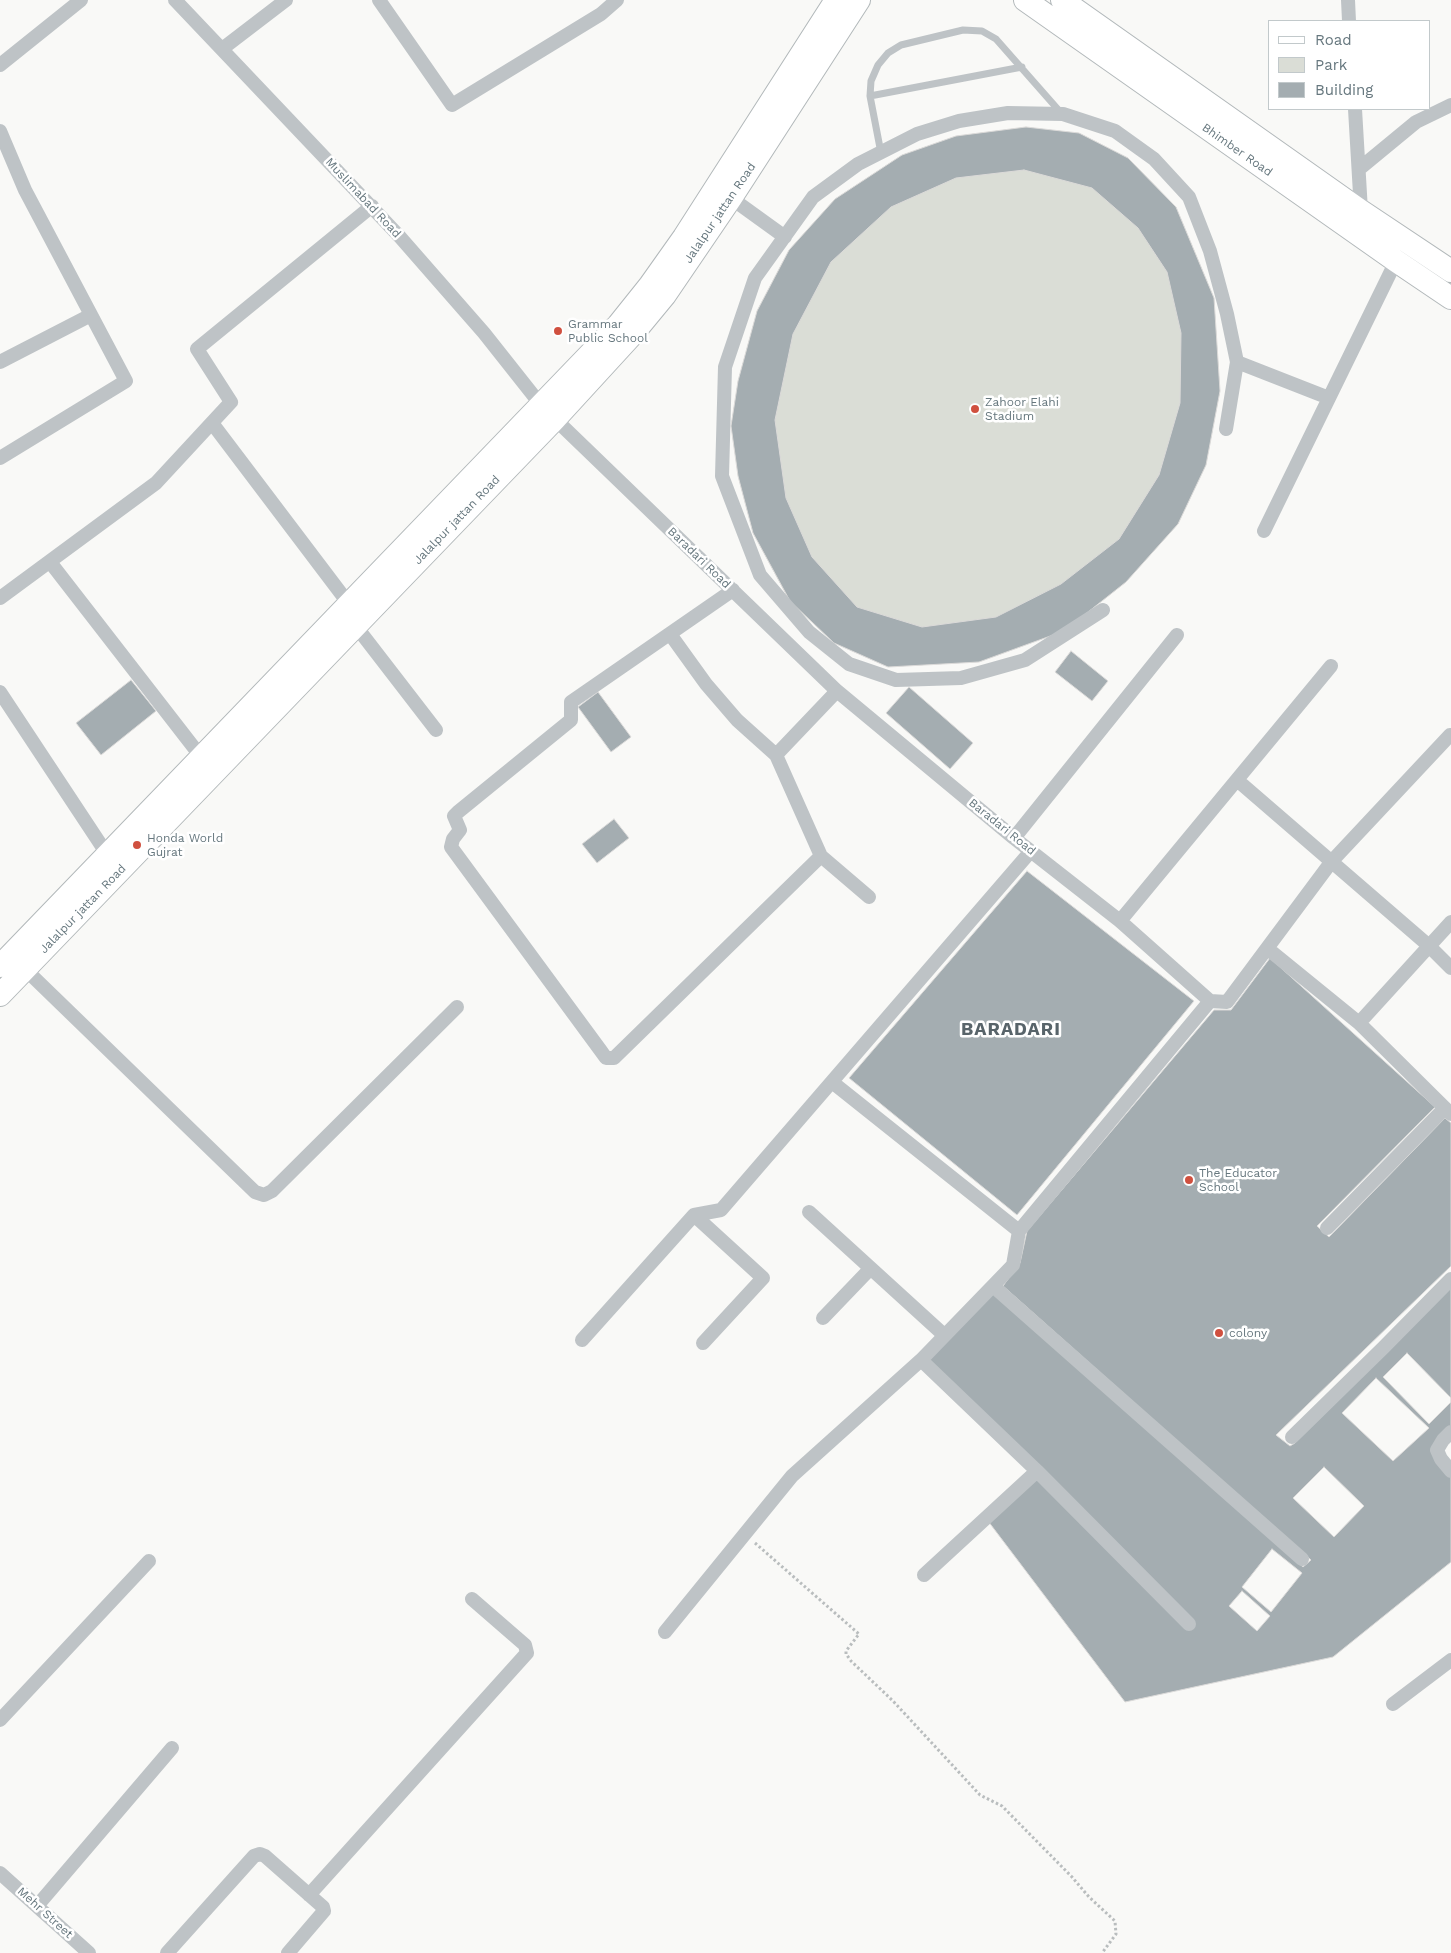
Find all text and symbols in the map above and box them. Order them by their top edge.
legend [1268,20,1431,110]
text: Road [1315,31,1352,49]
text: Park [1315,56,1347,74]
text: Building [1315,81,1373,99]
street label: Bhimber Road [1199,120,1275,180]
street label: Muslimabad Road [322,155,404,241]
street label: Jalalpur jattan Road [681,160,759,266]
place label: Grammar Public School [568,317,648,345]
marker: Grammar Public School [552,325,564,337]
place label: Zahoor Elahi Stadium [985,395,1059,423]
marker: Zahoor Elahi Stadium [969,403,981,415]
street label: Jalalpur jattan Road [411,473,503,567]
street label: Baradari Road [665,524,733,592]
street label: Baradari Road [966,796,1038,858]
place label: Honda World Gujrat [147,831,223,859]
marker: Honda World Gujrat [131,839,143,851]
street label: Jalalpur jattan Road [37,862,129,956]
district label: BARADARI [960,1019,1062,1041]
place label: The Educator School [1199,1166,1277,1194]
marker: The Educator School [1183,1174,1195,1186]
place label: colony [1229,1326,1267,1340]
marker: colony [1213,1327,1225,1339]
street label: Mehr Street [14,1884,76,1942]

